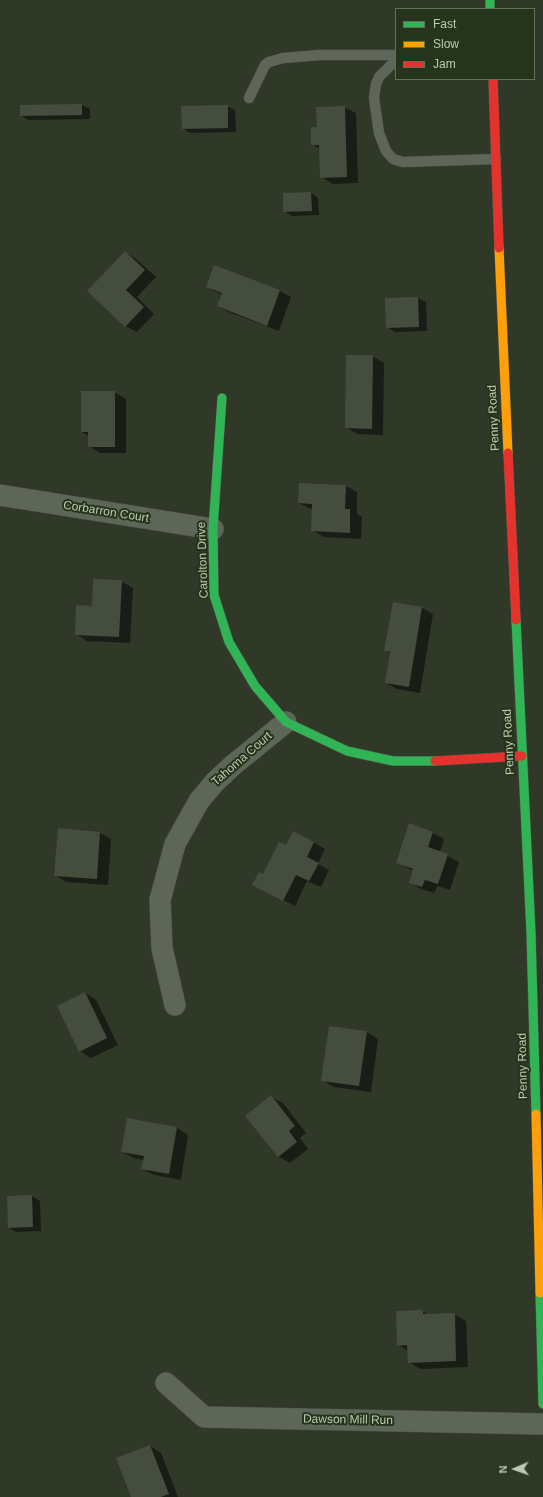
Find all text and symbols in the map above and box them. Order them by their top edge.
legend [395,8,535,80]
text: Fast [433,17,456,31]
text: Slow [433,37,459,51]
text: Jam [433,57,456,71]
street label: Penny Road [485,385,503,451]
street label: Corbarron Court [62,498,150,526]
street label: Carolton Drive [194,521,212,599]
street label: Penny Road [500,709,518,775]
street label: Tahoma Court [209,729,275,789]
street label: Penny Road [515,1033,531,1099]
street label: Dawson Mill Run [303,1412,393,1428]
north arrow [495,1449,535,1489]
text: N [497,1465,509,1474]

